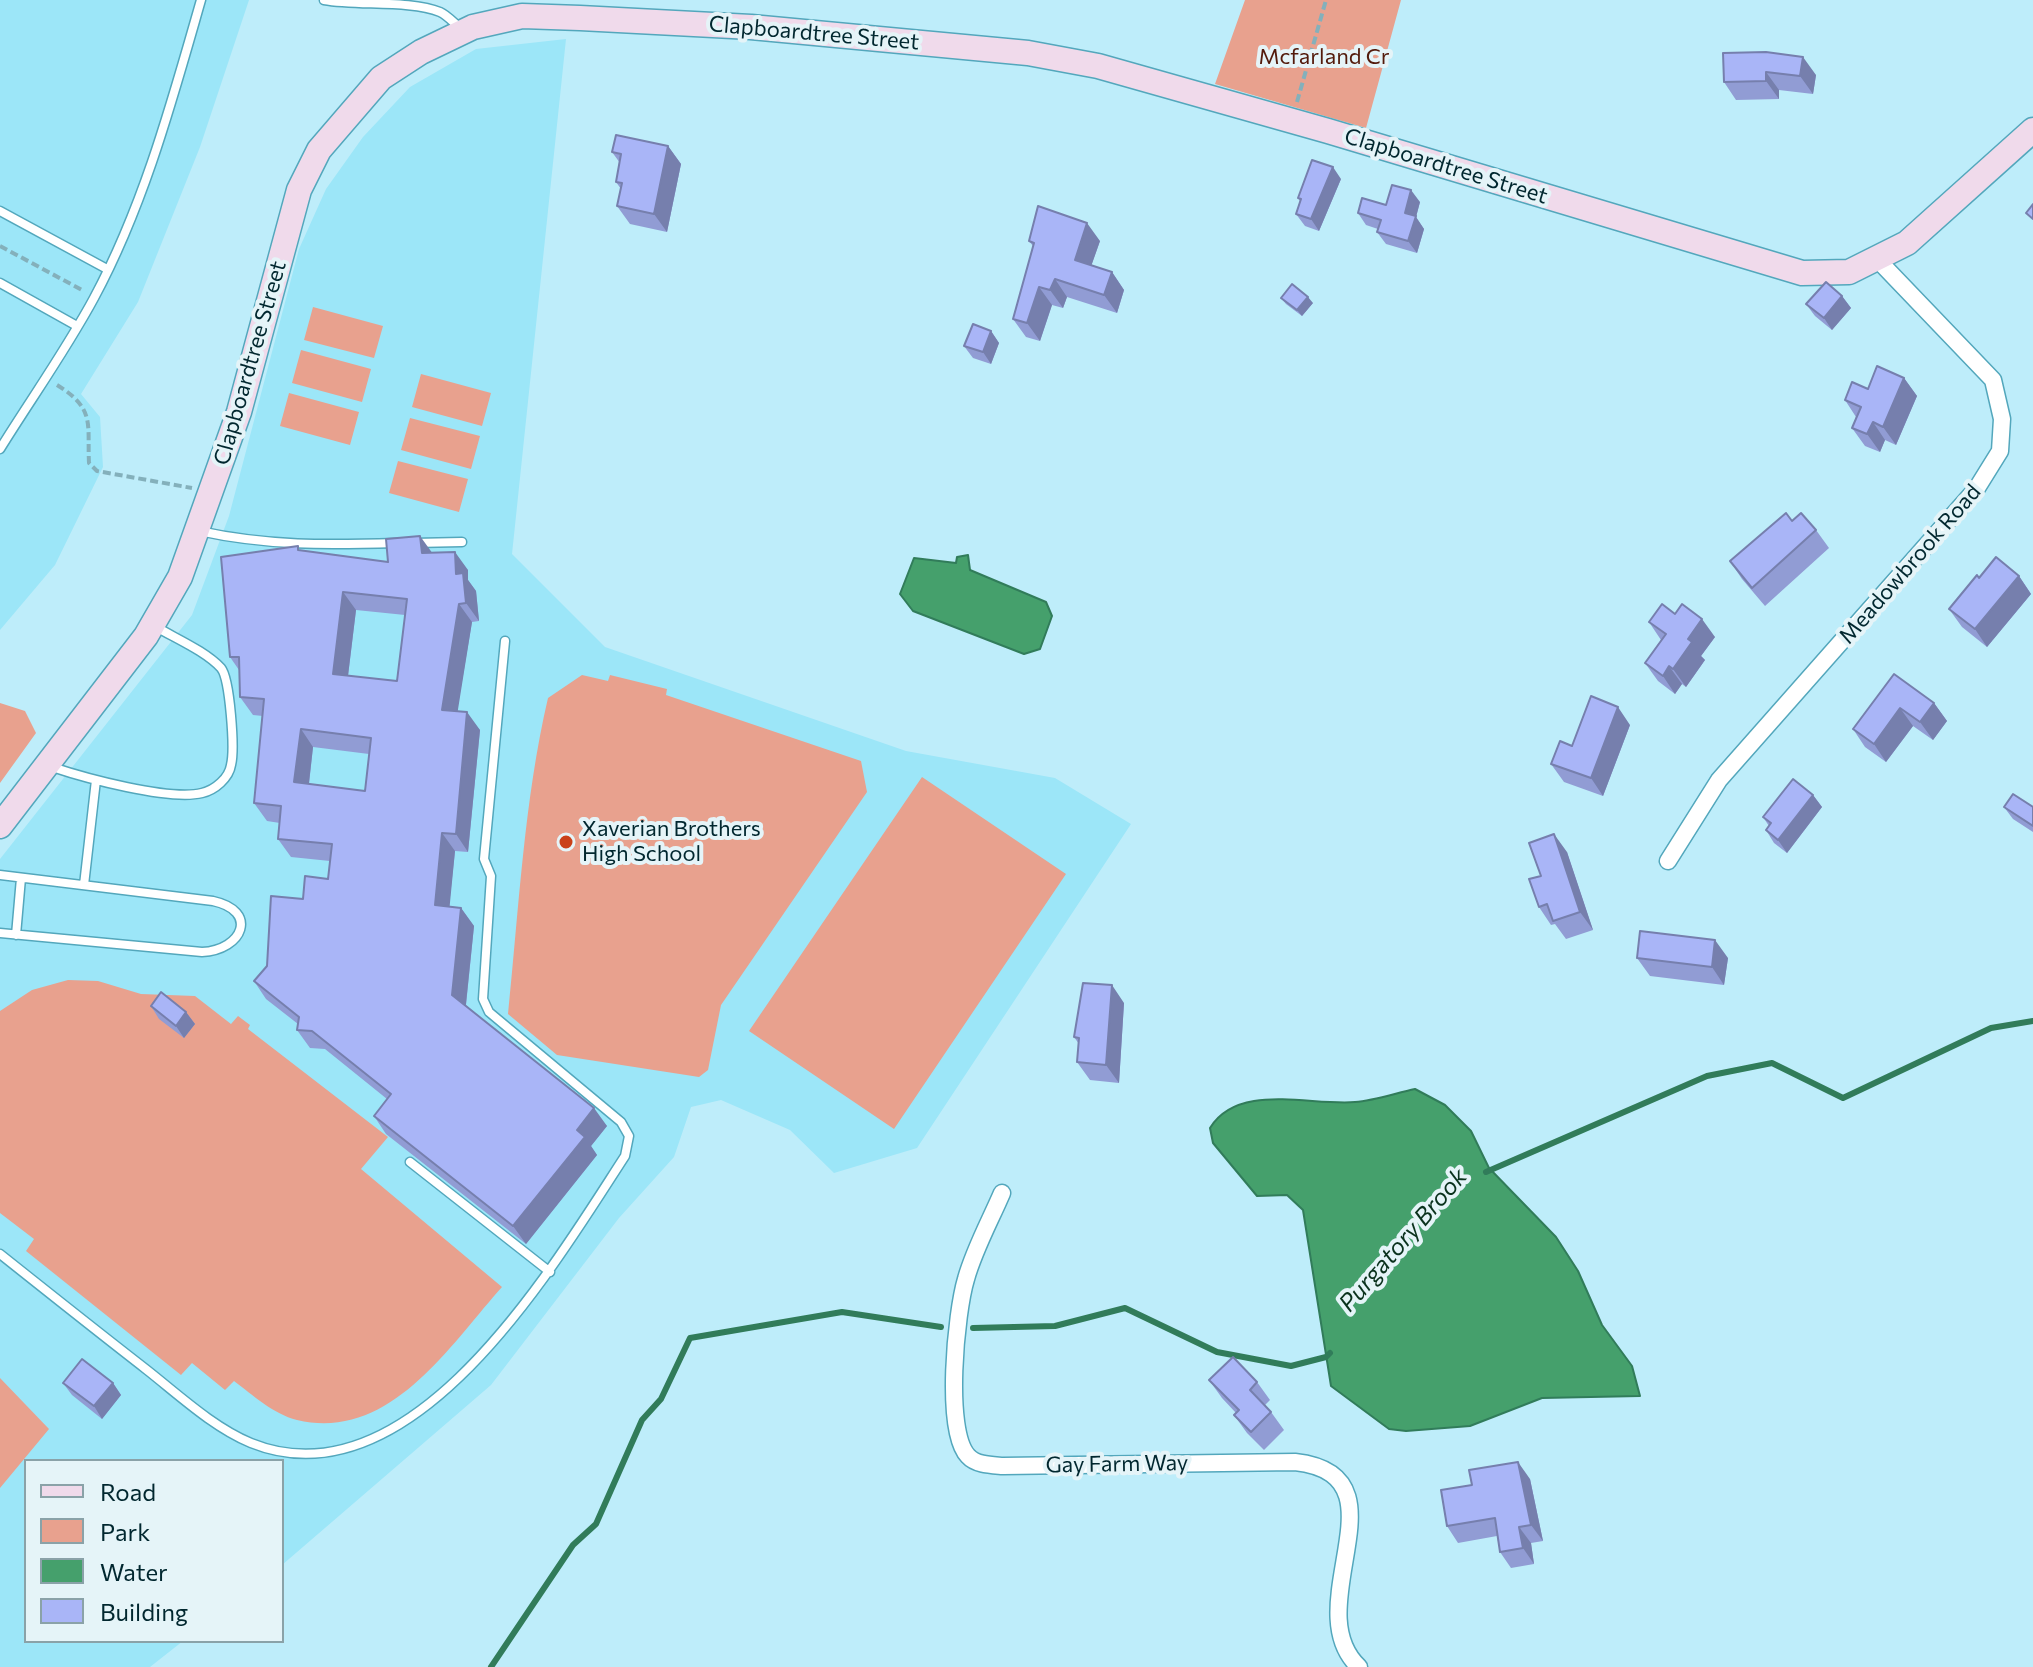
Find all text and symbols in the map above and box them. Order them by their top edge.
street label: Clapboardtree Street [708,11,920,55]
park label: Mcfarland Cr [1258,44,1390,70]
street label: Clapboardtree Street [1341,123,1551,209]
street label: Clapboardtree Street [208,258,292,468]
street label: Meadowbrook Road [1834,479,1986,649]
place label: Xaverian Brothers High School [582,816,761,868]
marker: Xaverian Brothers High School [557,833,575,851]
water label: Purgatory Brook [1333,1162,1473,1318]
street label: Gay Farm Way [1045,1450,1189,1478]
legend [24,1459,284,1643]
text: Road [100,1477,156,1506]
text: Park [100,1517,150,1546]
text: Water [100,1557,168,1586]
text: Building [100,1597,188,1626]

